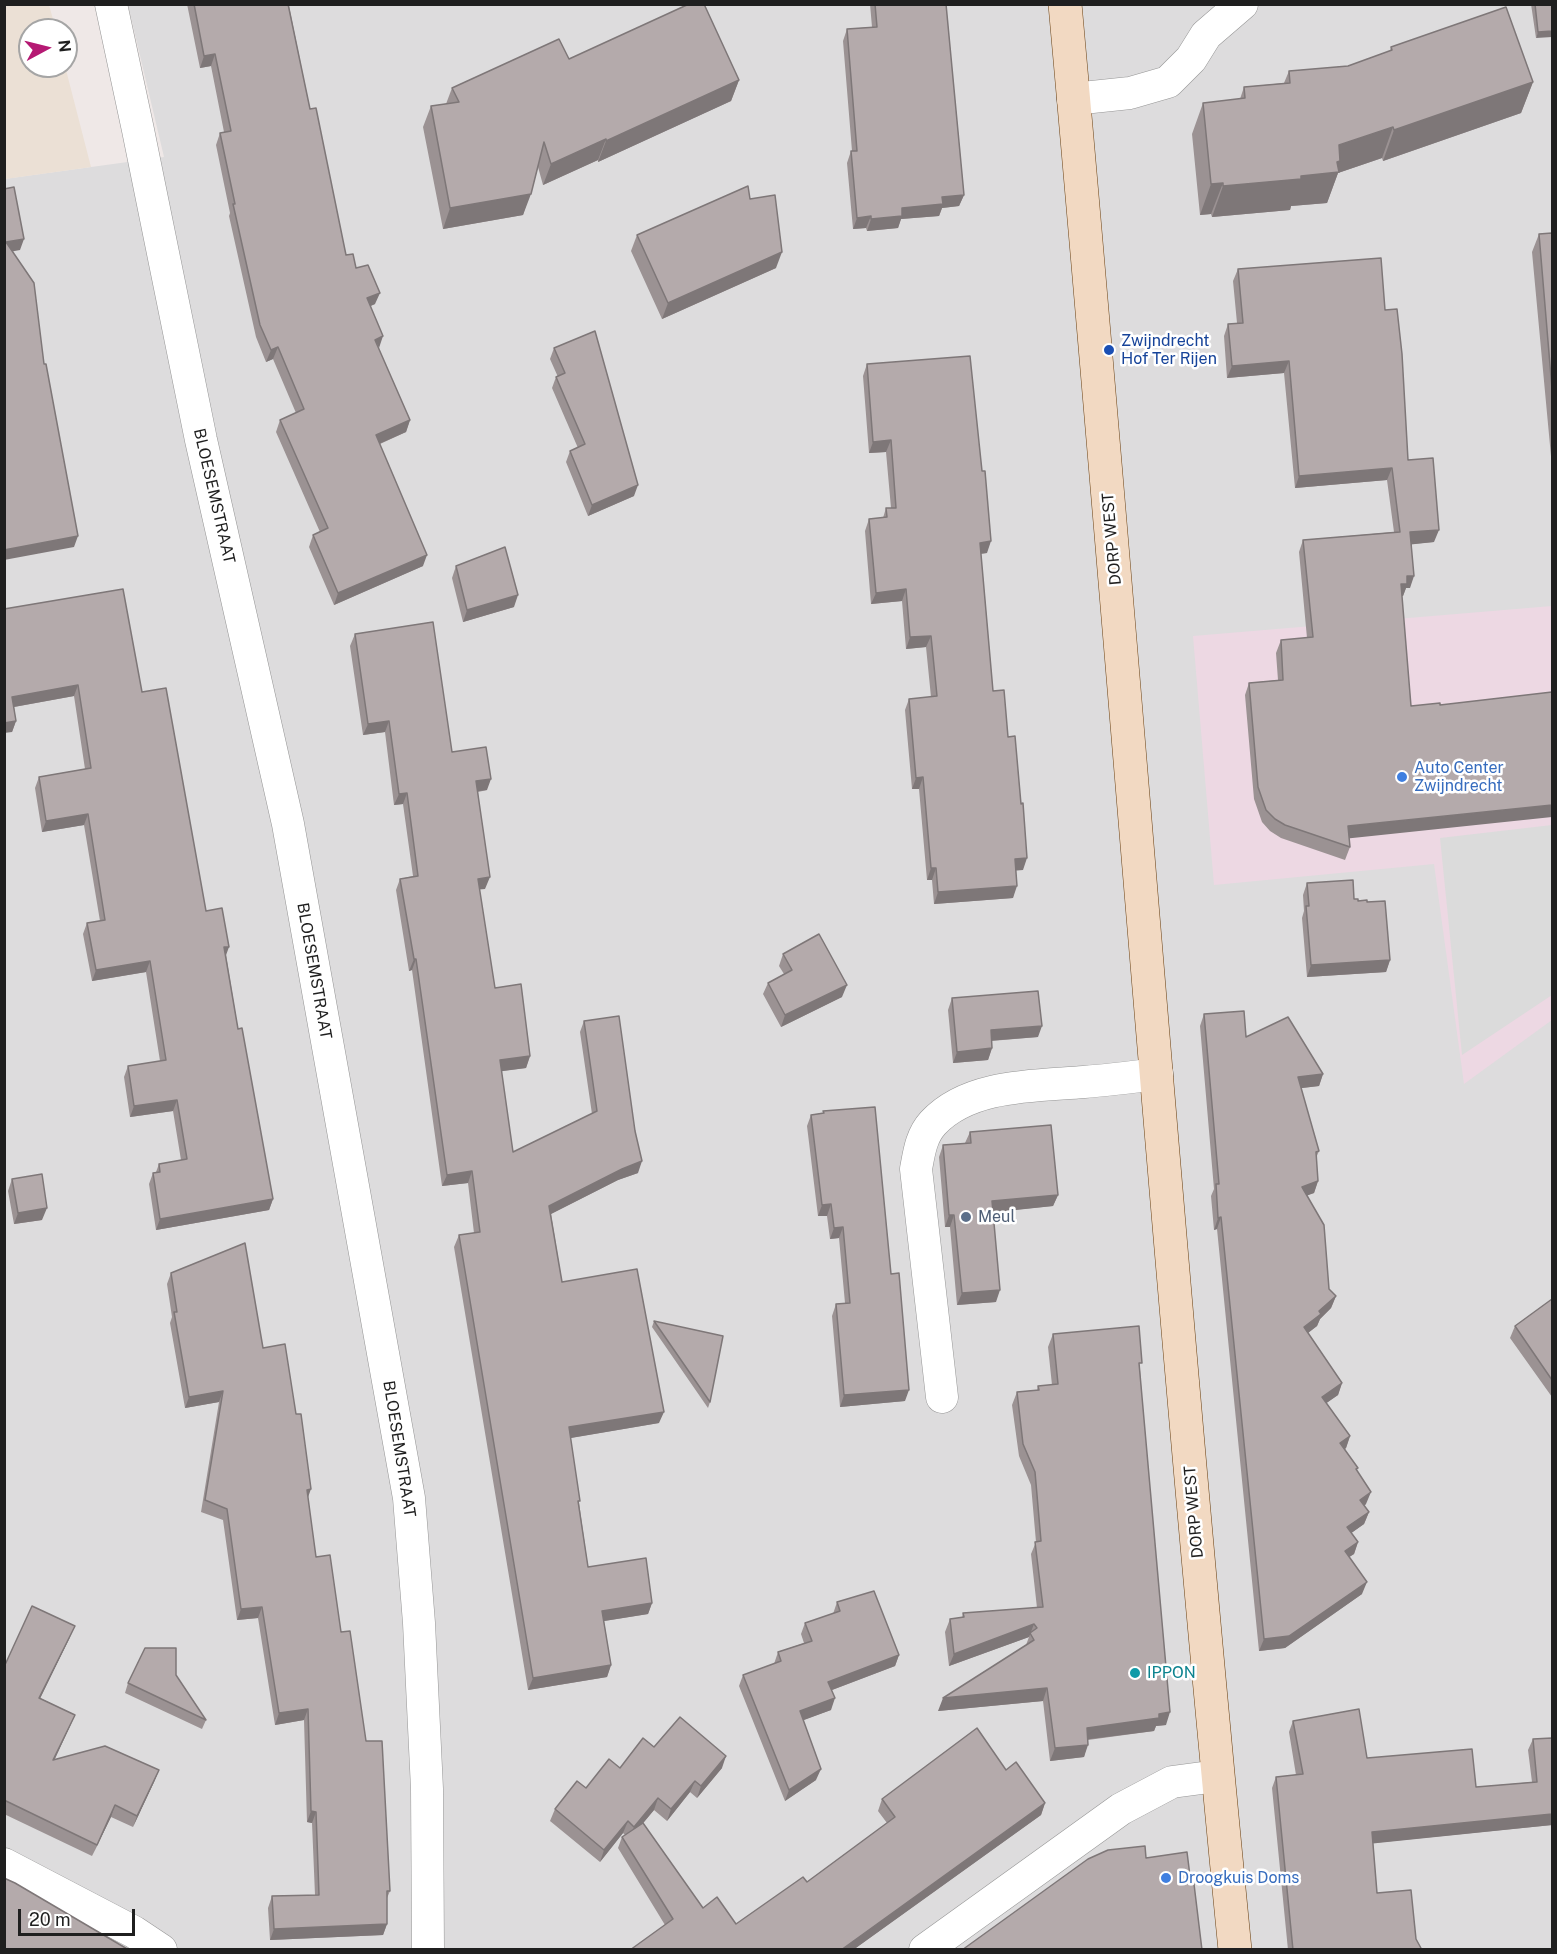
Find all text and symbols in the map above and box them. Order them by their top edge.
north arrow [18,18,78,78]
text: N [54,39,75,53]
place label: Zwijndrecht Hof Ter Rijen [1121,331,1217,369]
marker: Zwijndrecht Hof Ter Rijen [1102,343,1116,357]
street label: BLOESEMSTRAAT [189,427,239,565]
street label: DORP WEST [1098,492,1126,586]
place label: Auto Center Zwijndrecht [1414,758,1504,796]
marker: Auto Center Zwijndrecht [1395,770,1409,784]
street label: BLOESEMSTRAAT [293,901,335,1041]
place label: Meul [978,1207,1015,1227]
marker: Meul [959,1210,973,1224]
street label: BLOESEMSTRAAT [379,1379,419,1519]
street label: DORP WEST [1180,1465,1208,1559]
place label: IPPON [1147,1663,1196,1683]
marker: IPPON [1128,1666,1142,1680]
place label: Droogkuis Doms [1178,1868,1299,1888]
marker: Droogkuis Doms [1159,1871,1173,1885]
scale bar [21,1897,138,1935]
text: 20 m [29,1909,71,1930]

